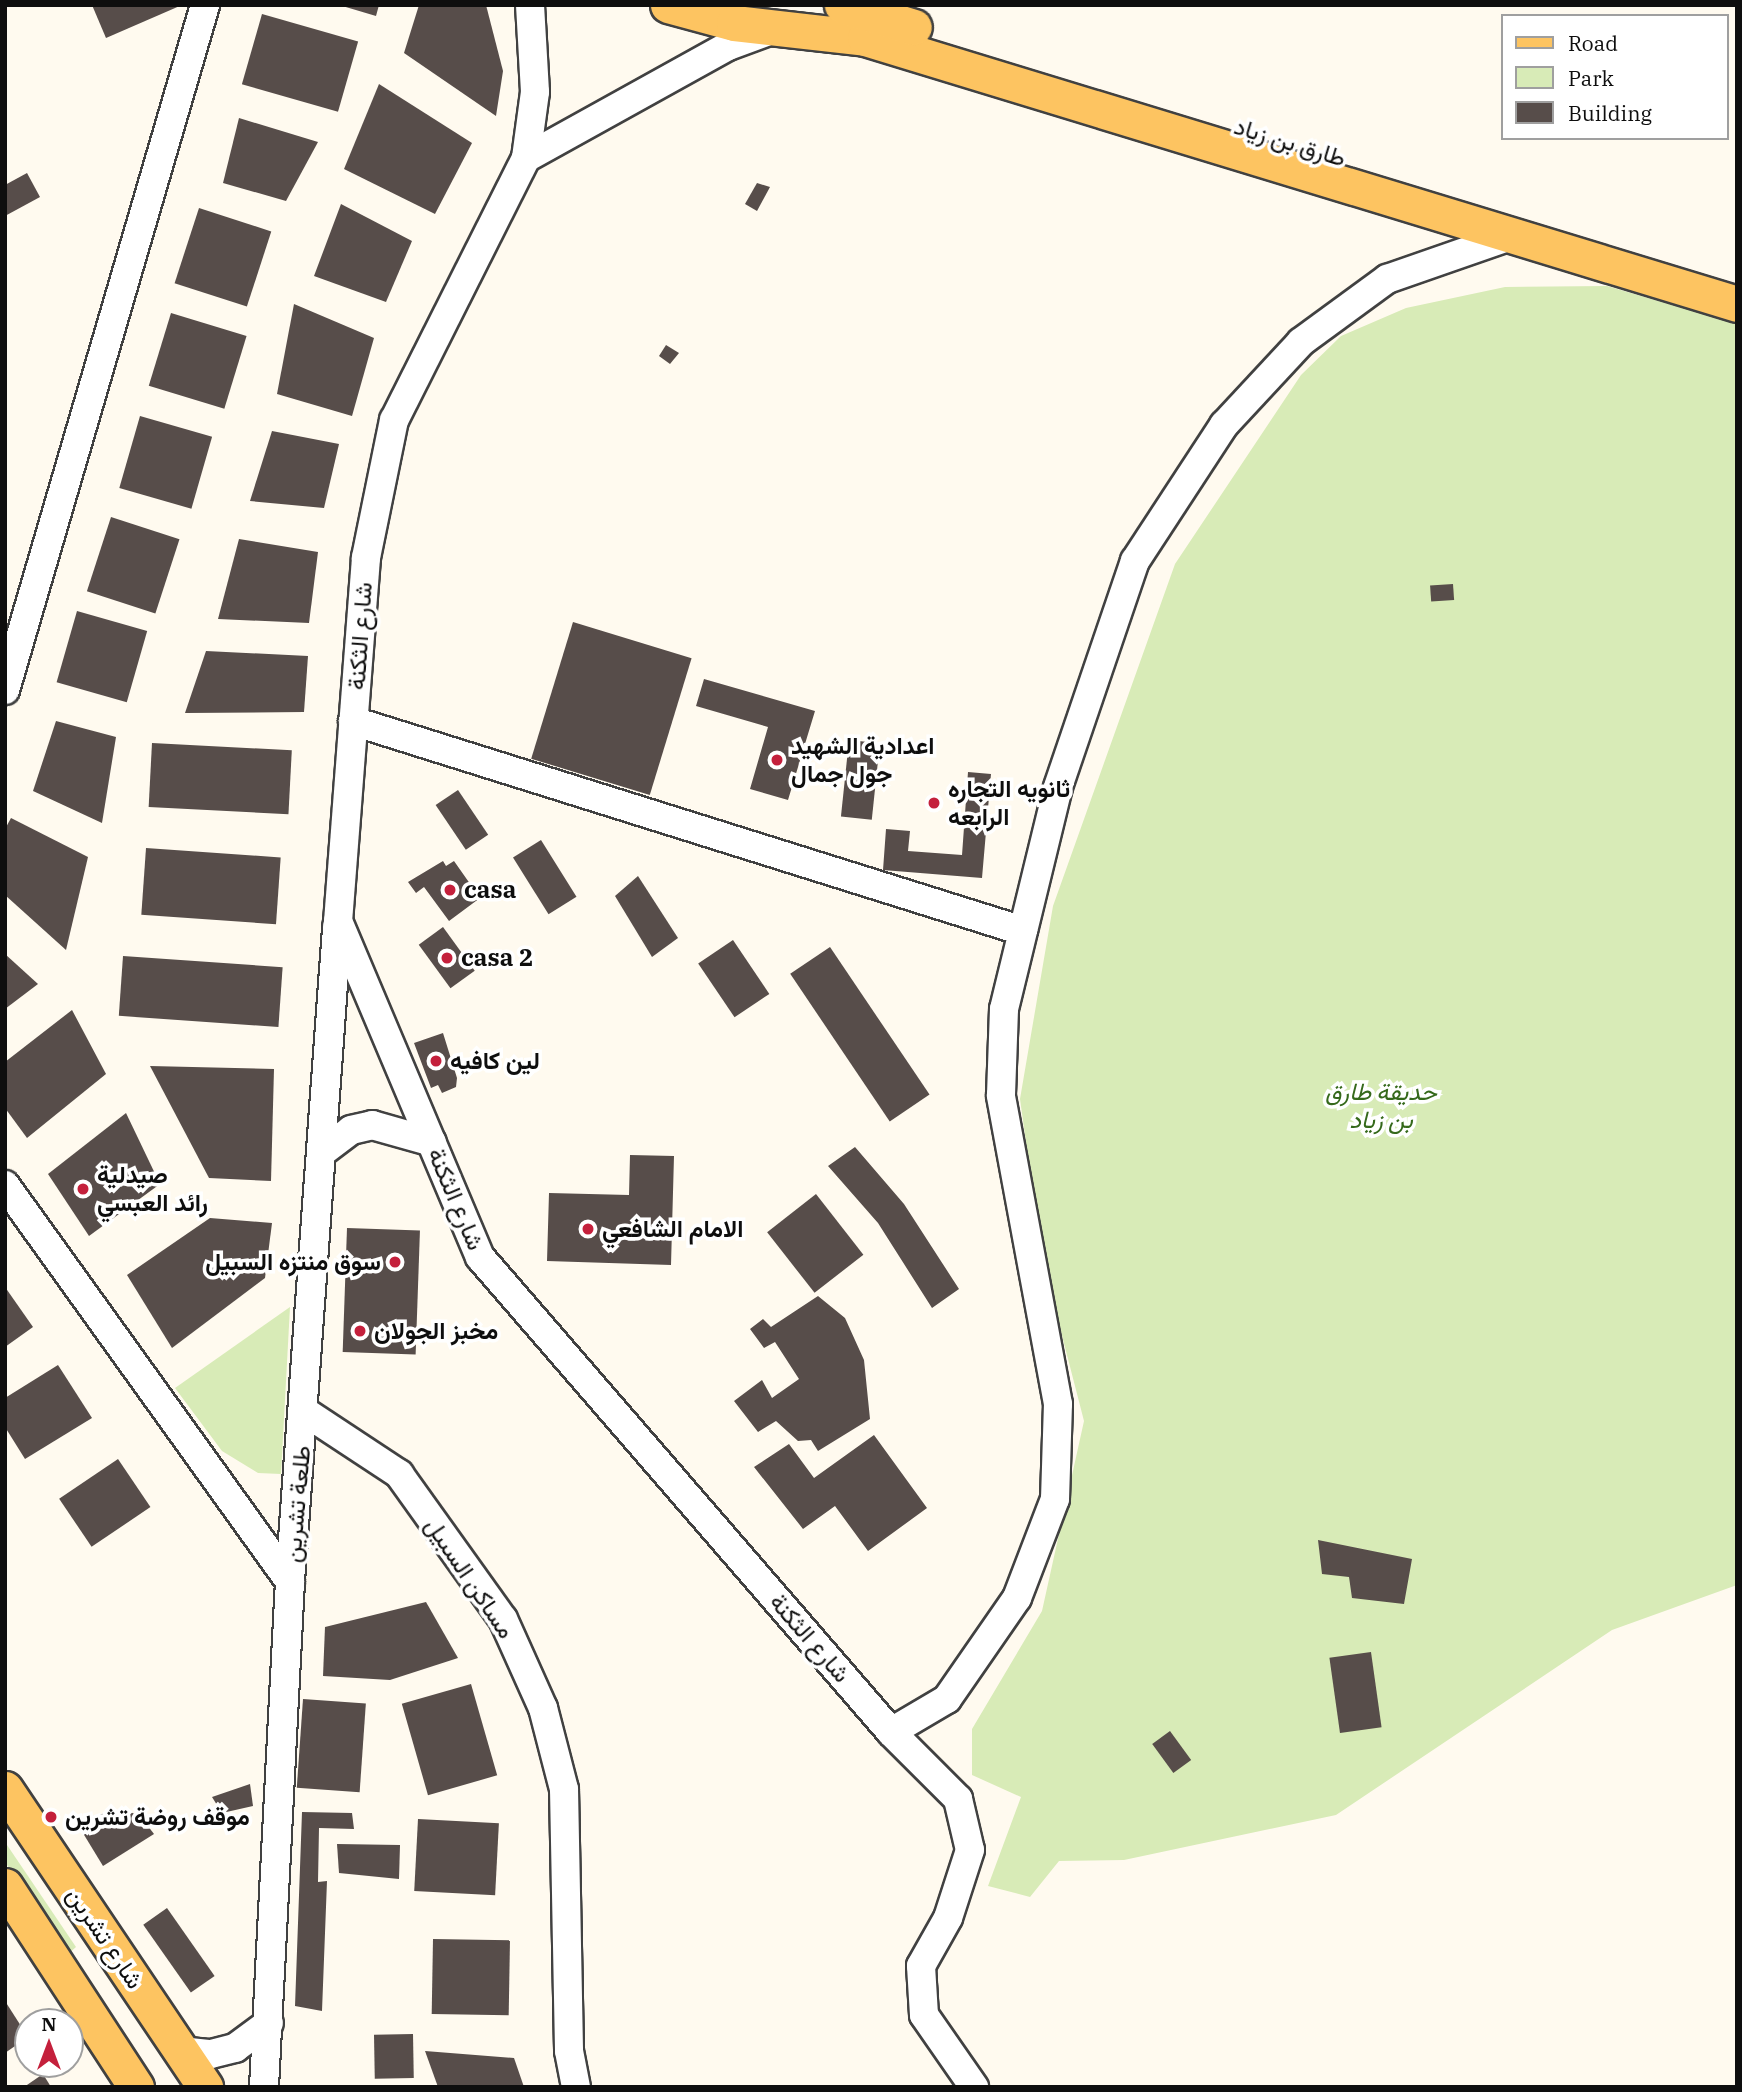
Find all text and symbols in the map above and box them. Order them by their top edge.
legend [1500,14,1728,140]
text: Road [1568,29,1618,57]
text: Park [1568,64,1614,92]
text: Building [1568,99,1652,127]
street label: طارق بن زياد [1231,111,1349,173]
street label: شارع الثكنة [342,581,378,691]
place label: اعدادية الشهيد جول جمال [791,732,935,788]
marker: اعدادية الشهيد جول جمال [769,752,785,768]
place label: ثانويه التجاره الرابعه [948,775,1070,831]
marker: ثانويه التجاره الرابعه [926,795,942,811]
place label: casa [464,876,516,904]
marker: casa [442,882,458,898]
place label: casa 2 [461,944,533,972]
marker: casa 2 [439,950,455,966]
place label: لين كافيه [450,1047,540,1075]
marker: لين كافيه [428,1053,444,1069]
park label: حديقة طارق بن زياد [1325,1078,1437,1134]
street label: شارع الثكنة [422,1144,490,1254]
place label: صيدلية رائد العبسي [97,1161,208,1217]
marker: صيدلية رائد العبسي [75,1181,91,1197]
place label: الامام الشافعي [602,1215,743,1243]
marker: الامام الشافعي [580,1221,596,1237]
place label: سوق منتزه السبيل [205,1248,381,1276]
marker: سوق منتزه السبيل [387,1254,403,1270]
place label: مخبز الجولان [374,1317,498,1345]
marker: مخبز الجولان [352,1323,368,1339]
street label: طلعة تشرين [278,1444,316,1564]
street label: مساكن السبيل [419,1512,521,1644]
street label: شارع الثكنة [764,1588,856,1688]
place label: موقف روضة تشرين [65,1803,250,1831]
marker: موقف روضة تشرين [43,1809,59,1825]
street label: شارع تشرين [61,1882,149,1994]
north arrow [14,2008,84,2078]
text: N [41,2012,57,2036]

